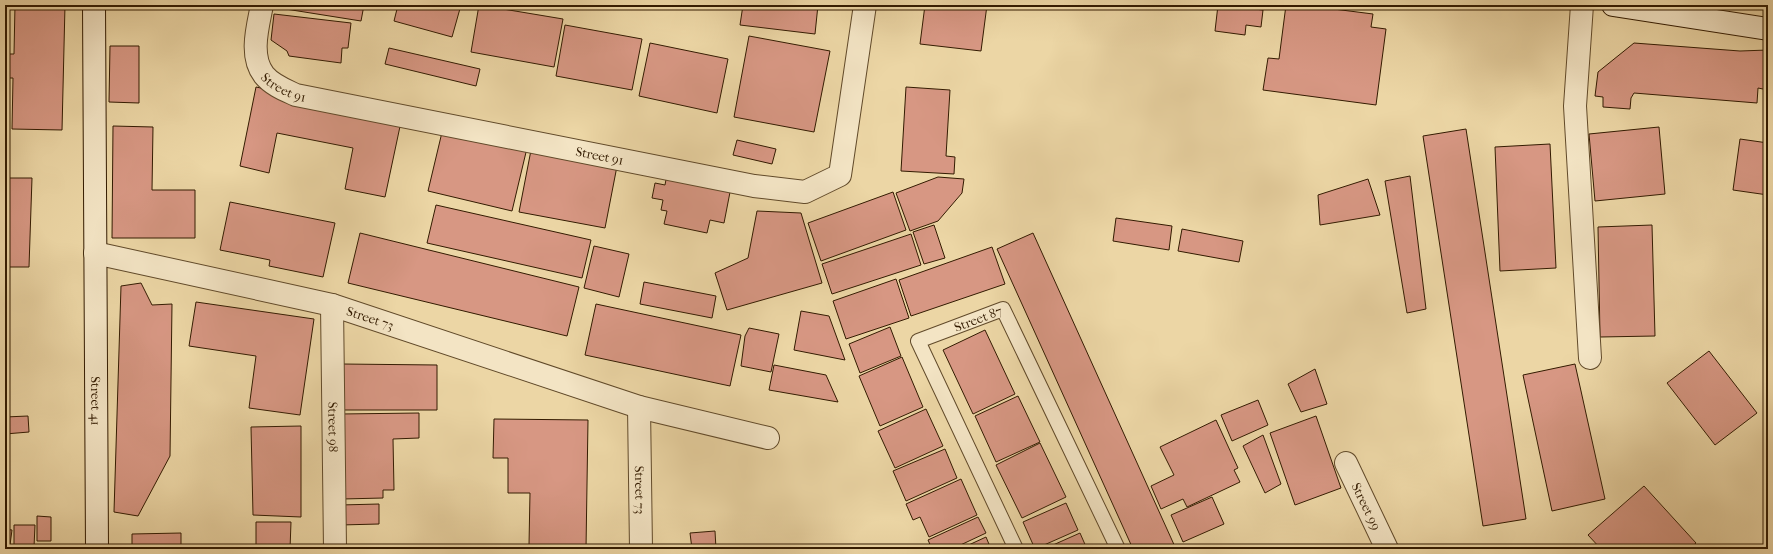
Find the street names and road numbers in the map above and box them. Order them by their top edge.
street label: Street 91 [258,70,307,104]
street label: Street 91 [574,143,625,167]
street label: Street 73 [345,303,396,333]
street label: Street 87 [952,303,1004,334]
street label: Street 41 [89,376,104,426]
street label: Street 98 [326,402,341,452]
street label: Street 73 [632,466,648,514]
street label: Street 99 [1349,480,1384,533]

